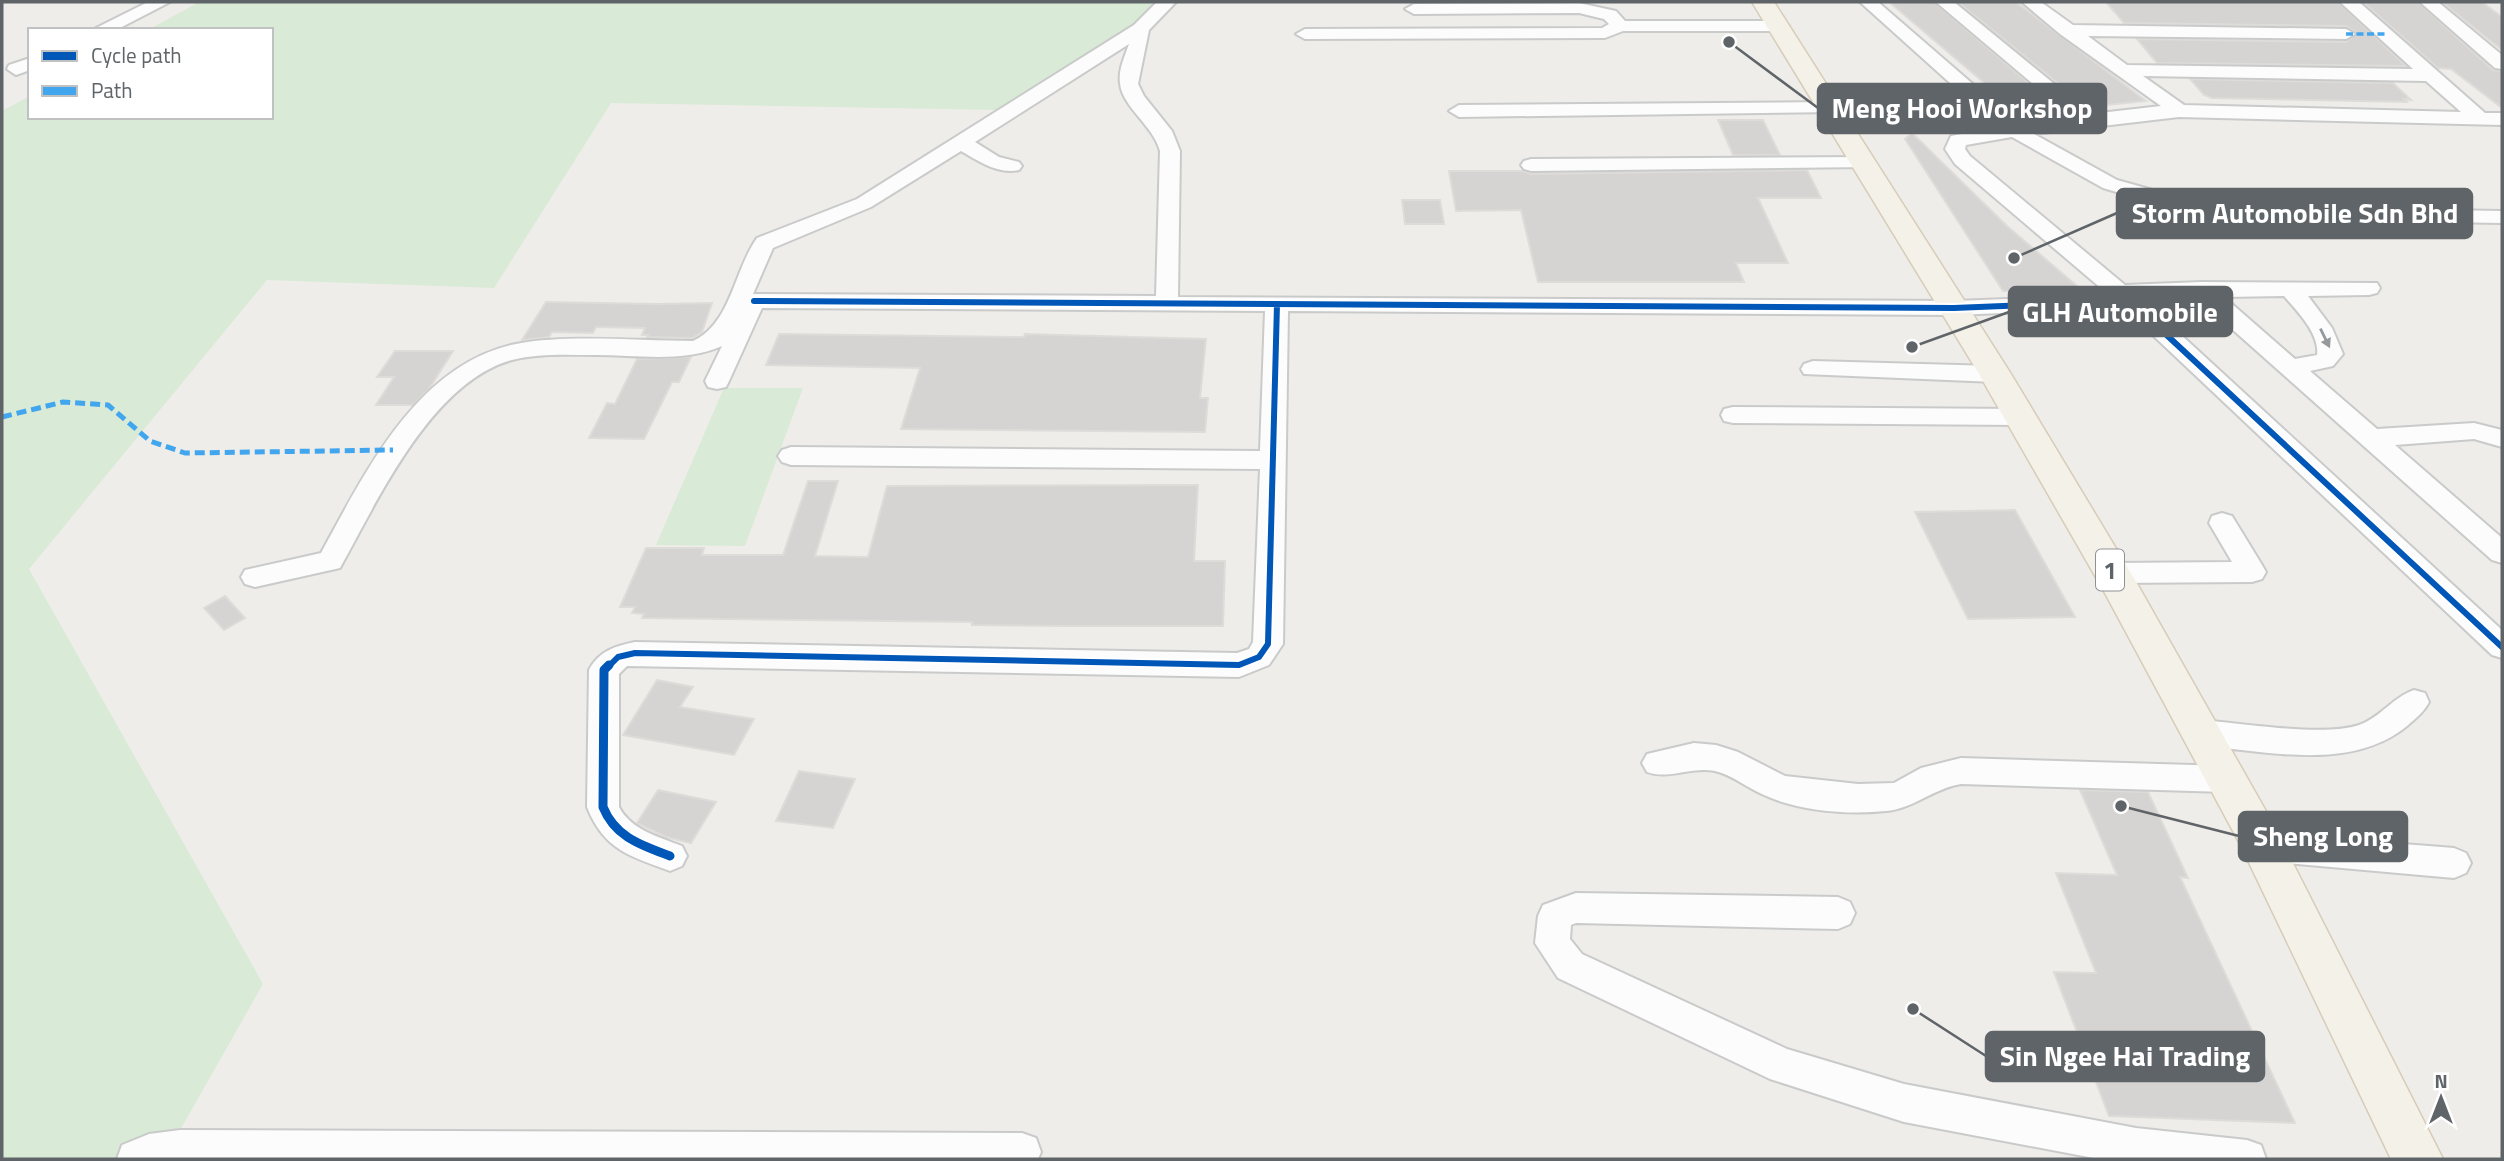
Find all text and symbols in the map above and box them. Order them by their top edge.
legend [28,28,273,119]
text: Cycle path [91,39,182,71]
text: Path [91,74,133,106]
callout: Meng Hooi Workshop [1818,84,2106,133]
text: Meng Hooi Workshop [1832,86,2092,129]
callout: Storm Automobile Sdn Bhd [2117,189,2472,238]
text: Storm Automobile Sdn Bhd [2132,191,2458,234]
callout: GLH Automobile [2009,287,2232,336]
text: GLH Automobile [2022,290,2218,333]
one-way arrow [2319,328,2330,348]
road number: 1 [2096,550,2124,590]
callout: Sheng Long [2239,812,2407,861]
text: Sheng Long [2253,814,2393,857]
callout: Sin Ngee Hai Trading [1986,1032,2264,1081]
text: Sin Ngee Hai Trading [2000,1034,2250,1077]
north arrow [2406,1063,2476,1133]
text: N [2434,1066,2448,1095]

